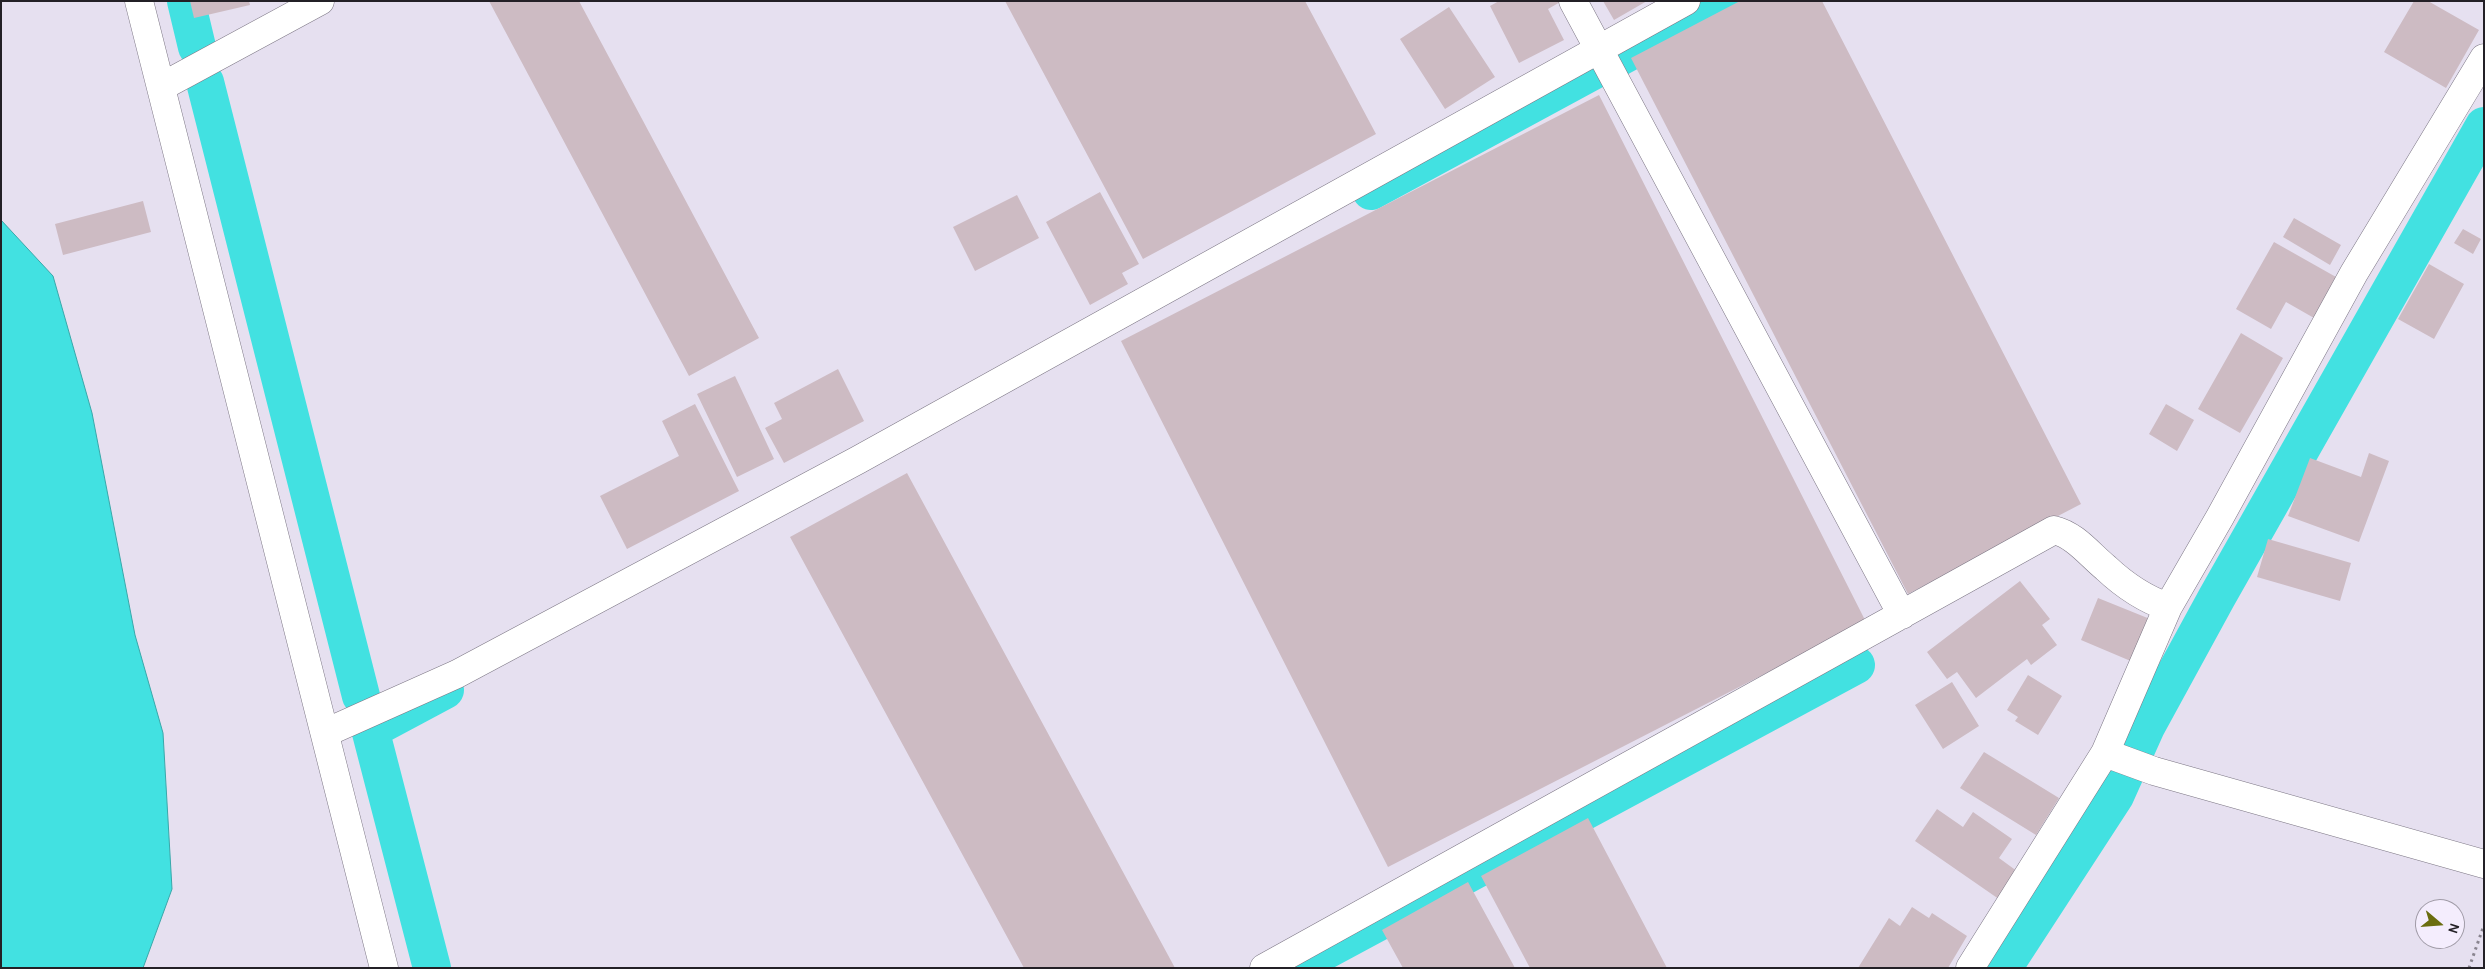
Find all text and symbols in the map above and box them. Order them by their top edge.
north arrow [2415,899,2465,949]
text: N [2444,921,2463,936]

